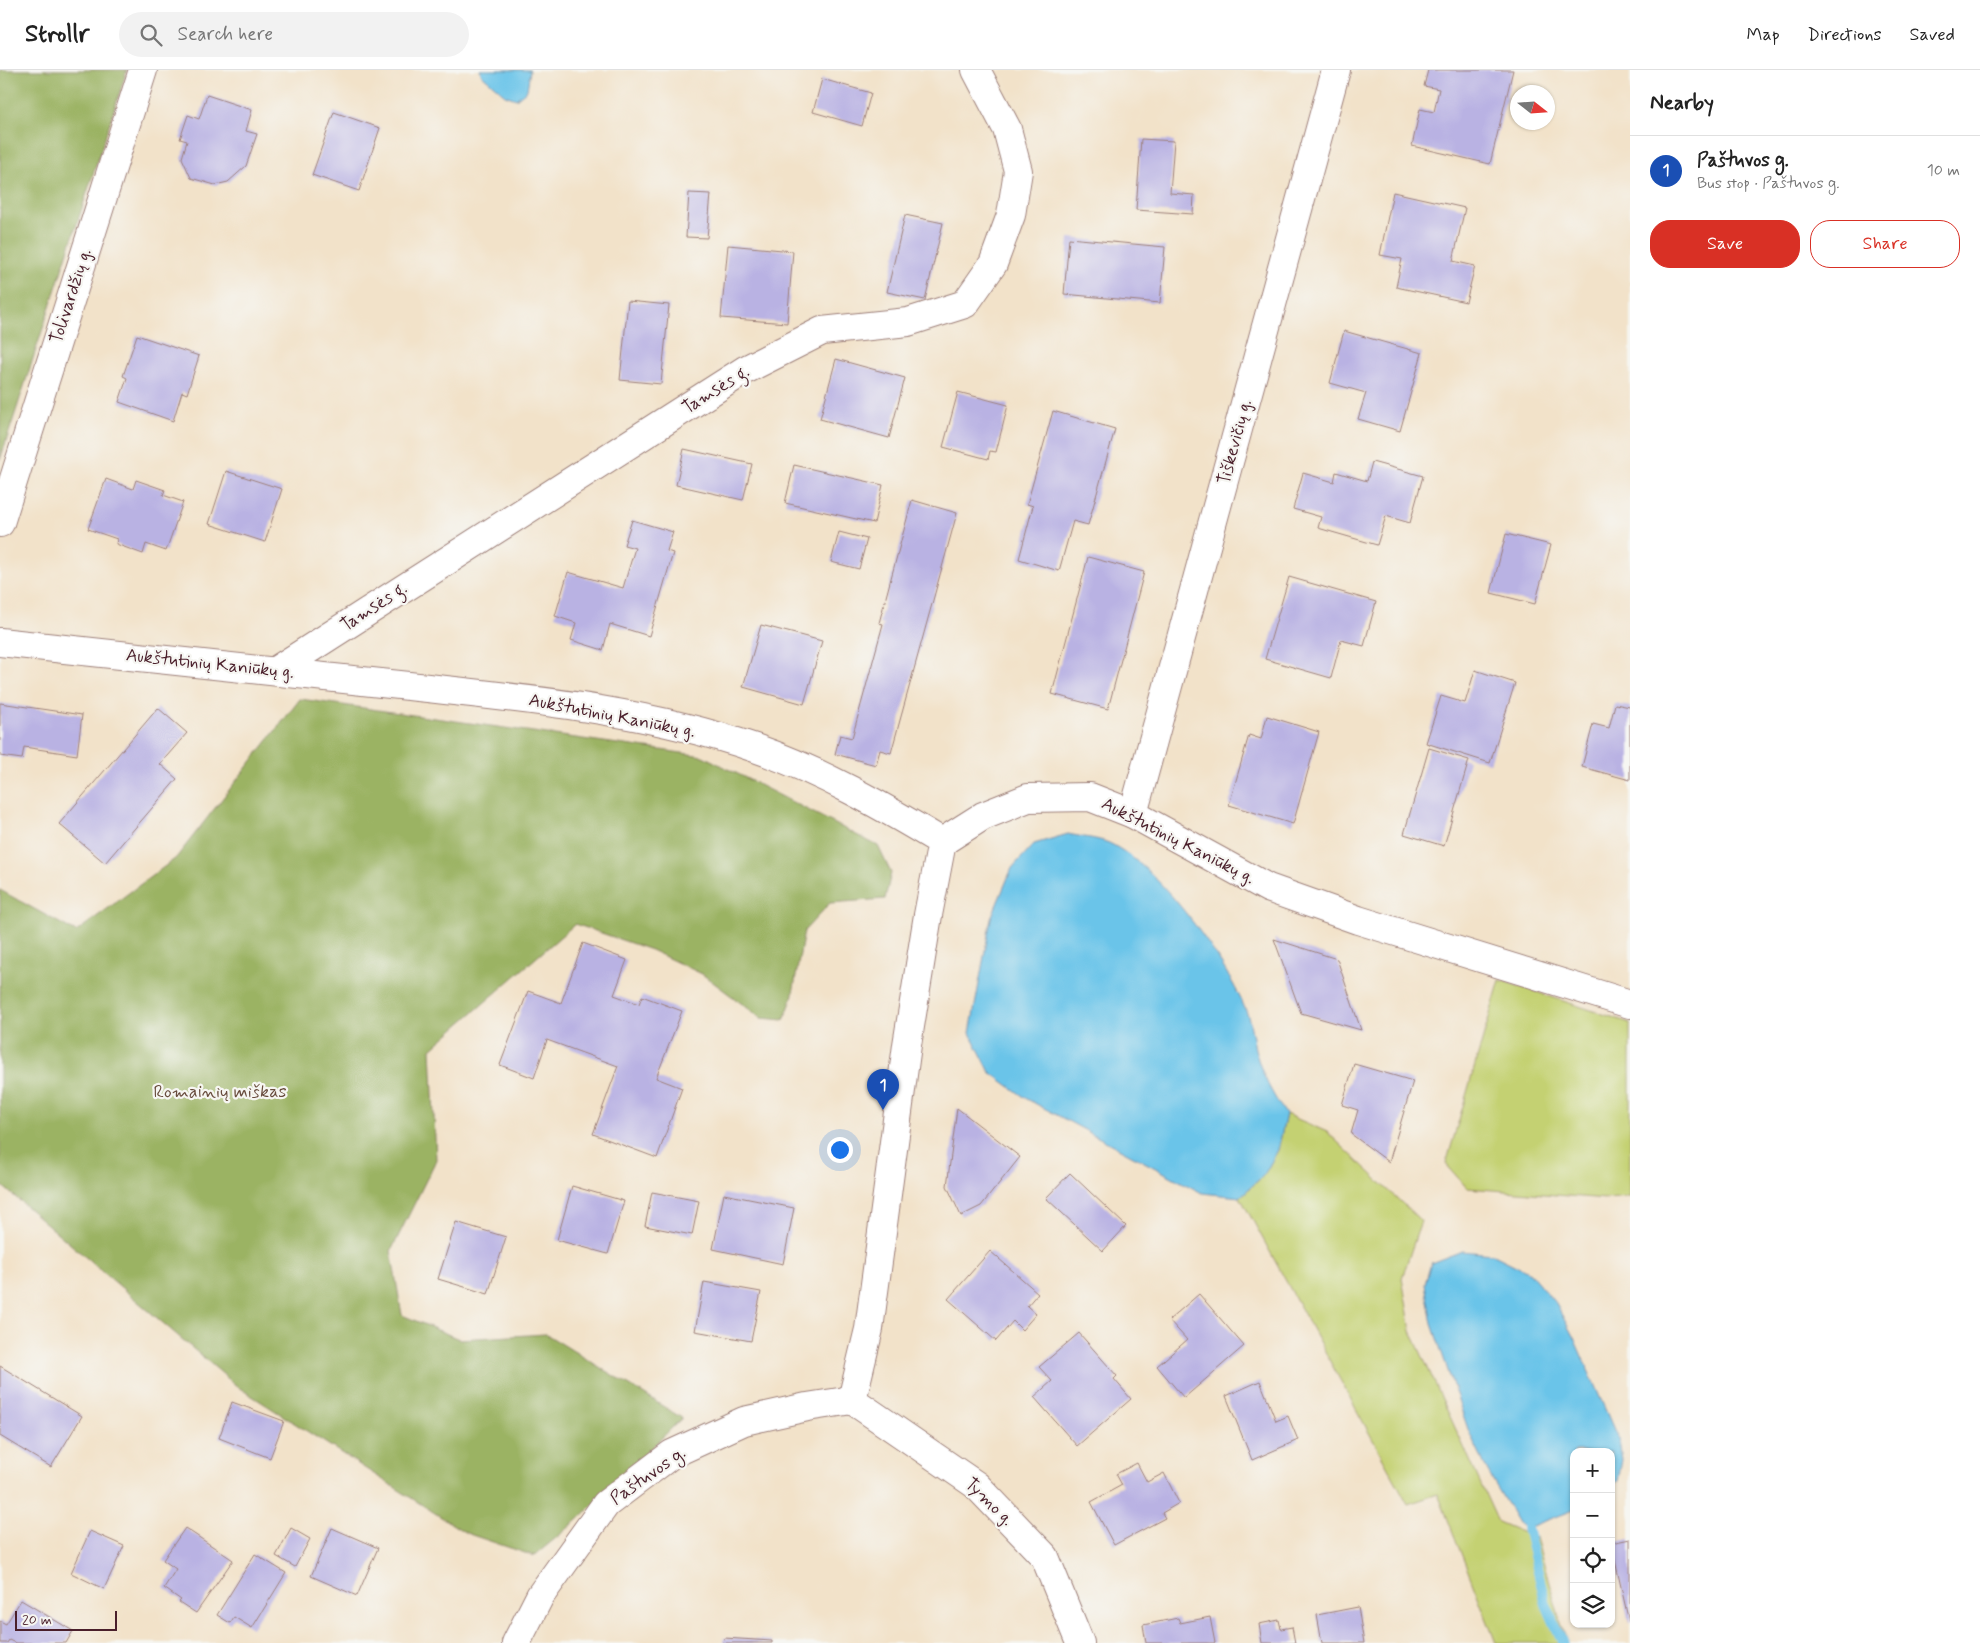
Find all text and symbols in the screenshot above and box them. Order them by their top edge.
search box [119,12,469,57]
text: Strollr [25,19,89,50]
icon: search [137,21,165,49]
text: Search here [177,22,273,47]
text: Map [1747,23,1780,47]
text: Directions [1808,23,1882,47]
text: Saved [1910,23,1955,47]
north arrow [1510,85,1555,130]
text: Nearby [1650,89,1714,117]
text: Paštuvos g. [1697,148,1789,173]
text: 1 [1662,160,1670,181]
text: 10 m [1927,160,1960,181]
text: Bus stop · Paštuvos g. [1697,173,1839,194]
button: Save [1650,220,1800,268]
button: Share [1810,220,1960,268]
street label: Tolivardžių g. [44,245,98,347]
street label: Tamsės g. [678,360,755,422]
street label: Tiškevičių g. [1212,397,1258,487]
street label: Tamsės g. [336,576,413,639]
street label: Aukštutinių Kaniūkų g. [125,643,295,685]
street label: Aukštutinių Kaniūkų g. [527,688,697,744]
street label: Aukštutinių Kaniūkų g. [1097,792,1259,890]
pin: 1 [867,1069,899,1110]
park label: Romainių miškas [154,1080,286,1104]
your location [827,1137,853,1163]
street label: Paštuvos g. [606,1441,691,1512]
map controls [1570,1448,1615,1628]
button: + [1570,1448,1615,1493]
street label: Tymo g. [959,1473,1019,1531]
button: − [1570,1493,1615,1538]
button: locate [1570,1538,1615,1583]
button: layers [1570,1583,1615,1628]
scale bar [15,1608,118,1631]
text: 20 m [22,1611,52,1629]

